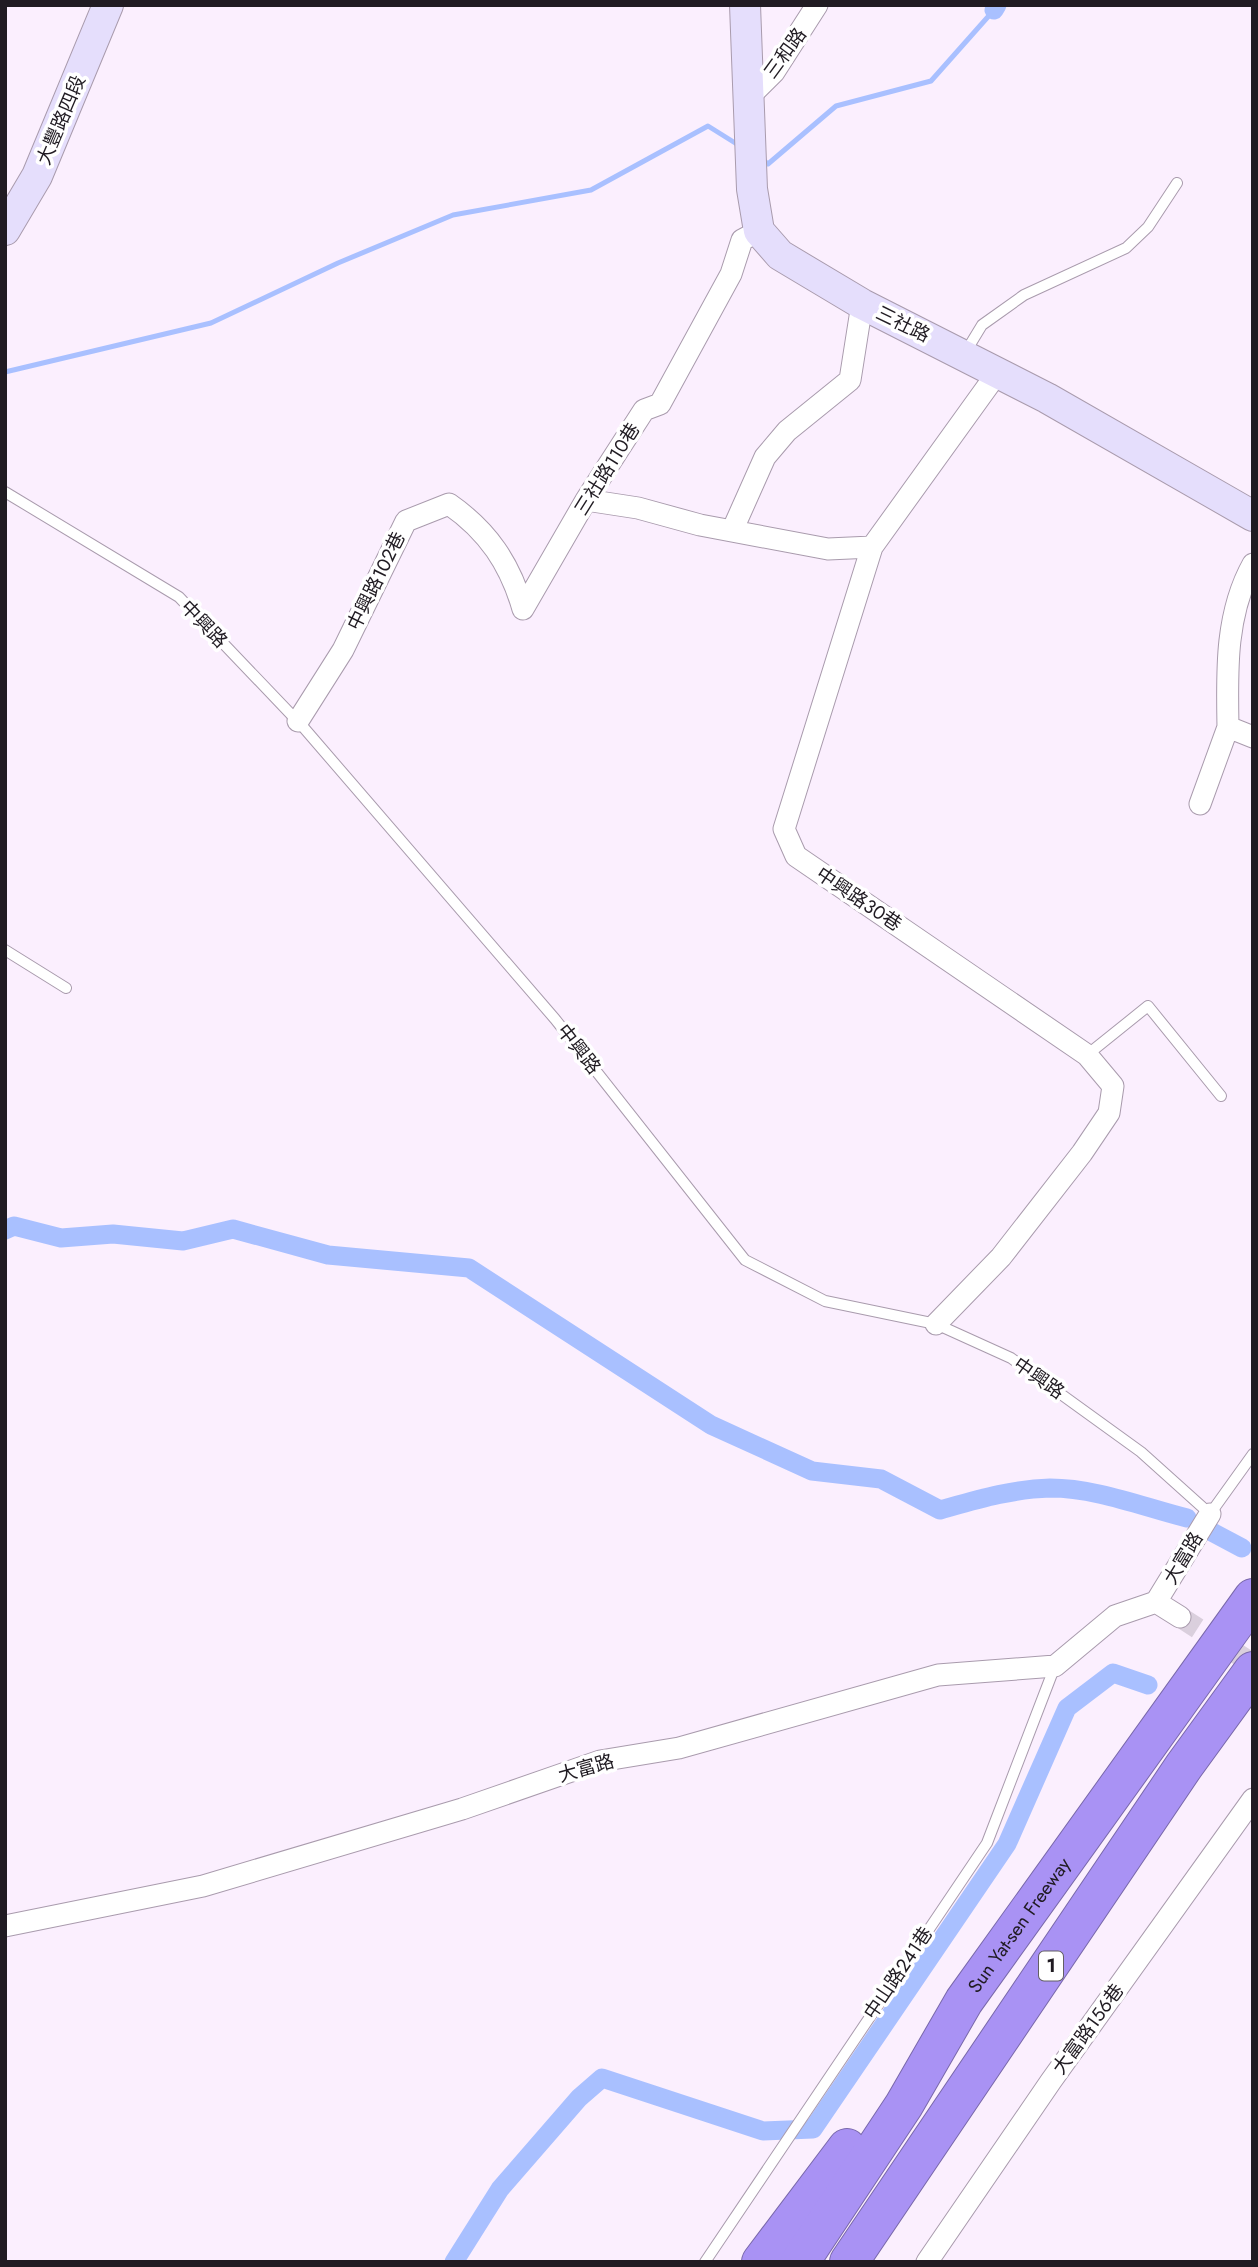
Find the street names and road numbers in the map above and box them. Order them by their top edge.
street label: 三和路 [757,22,813,84]
street label: 大豐路四段 [30,71,92,169]
street label: 三社路 [871,299,935,349]
street label: 三社路110巷 [568,418,646,520]
street label: 中興路102巷 [340,527,412,635]
street label: 中興路 [174,594,234,654]
street label: 中興路30巷 [811,860,907,938]
street label: 中興路 [551,1018,607,1080]
street label: 中興路 [1008,1351,1070,1405]
street label: 大富路 [1157,1527,1209,1589]
street label: 大富路 [555,1747,617,1789]
street label: Sun Yat-sen Freeway [961,1851,1077,1998]
street label: 中山路241巷 [857,1921,939,2025]
road number: 1 [1039,1952,1063,1980]
street label: 大富路156巷 [1046,1978,1130,2080]

